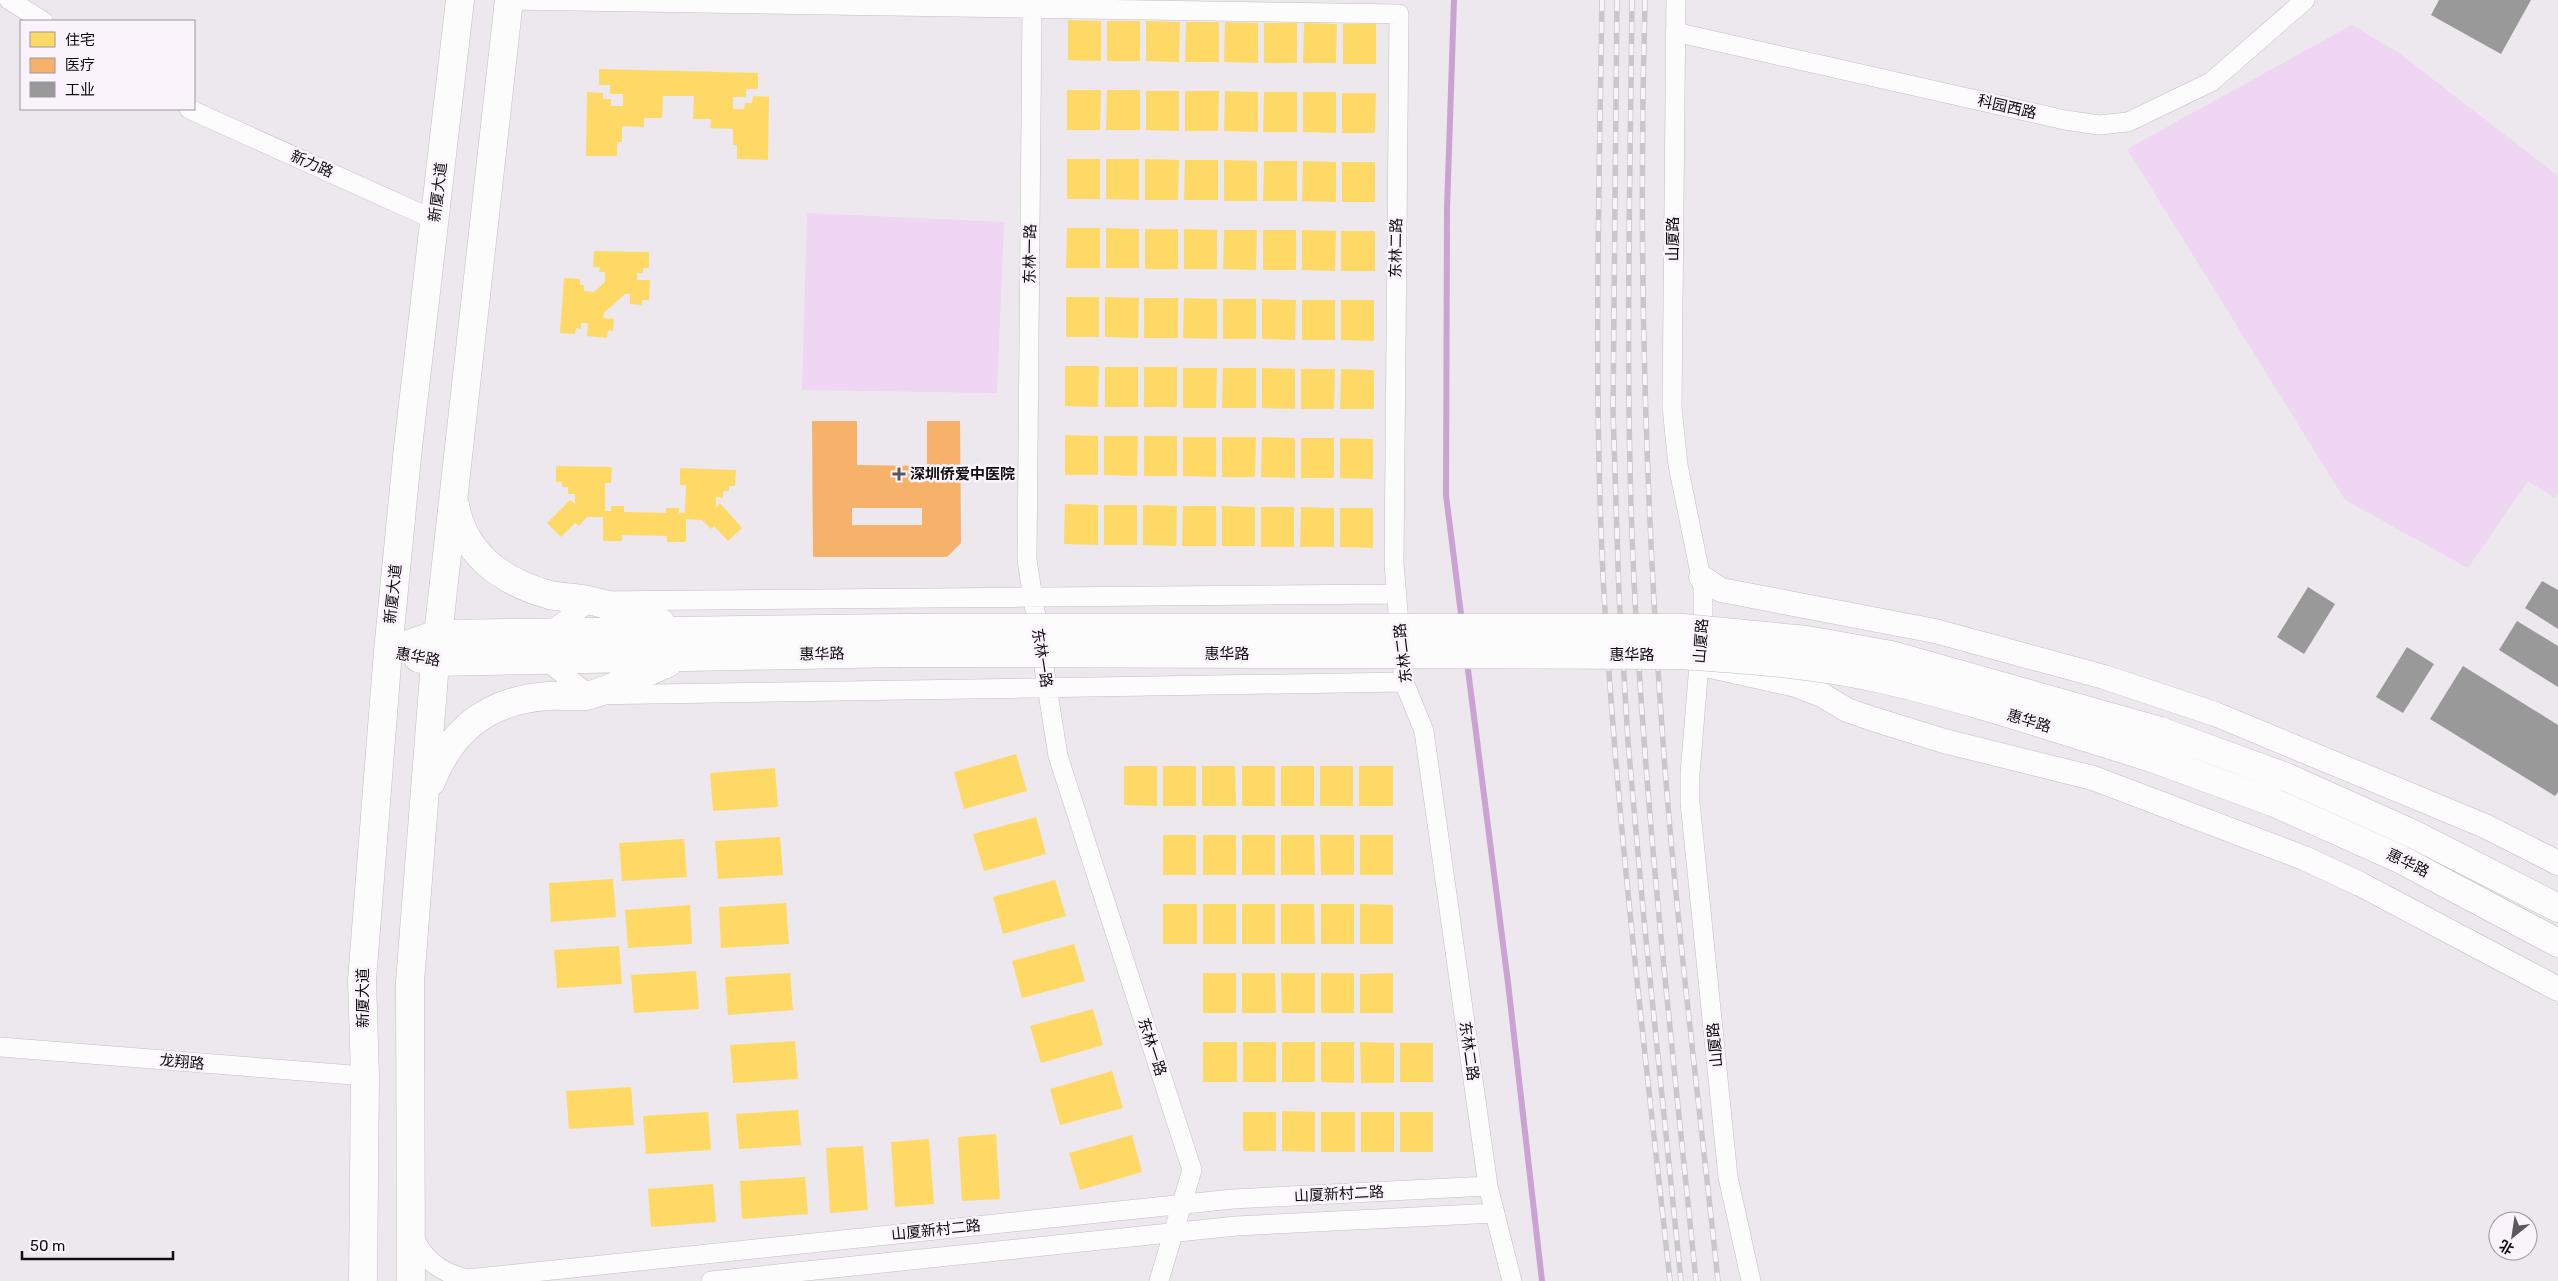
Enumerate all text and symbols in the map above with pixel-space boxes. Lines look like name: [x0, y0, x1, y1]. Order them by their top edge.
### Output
legend: [20, 20, 195, 110]
text: 住宅: [65, 31, 95, 49]
text: 医疗: [65, 56, 95, 74]
text: 工业: [65, 81, 95, 99]
street label: 科园西路: [1976, 91, 2038, 123]
street label: 新力路: [288, 147, 336, 181]
street label: 新厦大道: [425, 161, 451, 223]
street label: 山厦路: [1664, 216, 1682, 262]
street label: 东林二路: [1386, 218, 1406, 278]
street label: 东林一路: [1020, 224, 1040, 284]
place label: 深圳侨爱中医院: [910, 465, 1015, 483]
marker: 深圳侨爱中医院: [892, 467, 906, 481]
street label: 新厦大道: [381, 563, 405, 625]
street label: 山厦路: [1690, 618, 1712, 664]
street label: 东林二路: [1390, 622, 1416, 684]
street label: 东林一路: [1028, 627, 1056, 689]
street label: 惠华路: [394, 644, 442, 670]
street label: 惠华路: [799, 645, 845, 663]
street label: 惠华路: [1204, 645, 1250, 663]
street label: 惠华路: [1609, 646, 1655, 664]
street label: 惠华路: [2005, 706, 2053, 736]
street label: 惠华路: [2384, 845, 2432, 881]
street label: 新厦大道: [354, 968, 372, 1028]
street label: 东林一路: [1134, 1016, 1170, 1078]
street label: 东林二路: [1456, 1020, 1482, 1082]
street label: 山厦路: [1704, 1022, 1726, 1068]
street label: 龙翔路: [159, 1051, 205, 1073]
street label: 山厦新村二路: [1294, 1183, 1384, 1205]
north arrow: [2488, 1211, 2538, 1261]
street label: 山厦新村二路: [890, 1216, 982, 1244]
scale bar: [22, 1228, 174, 1260]
text: 北: [2496, 1236, 2517, 1258]
text: 50 m: [30, 1237, 65, 1255]

